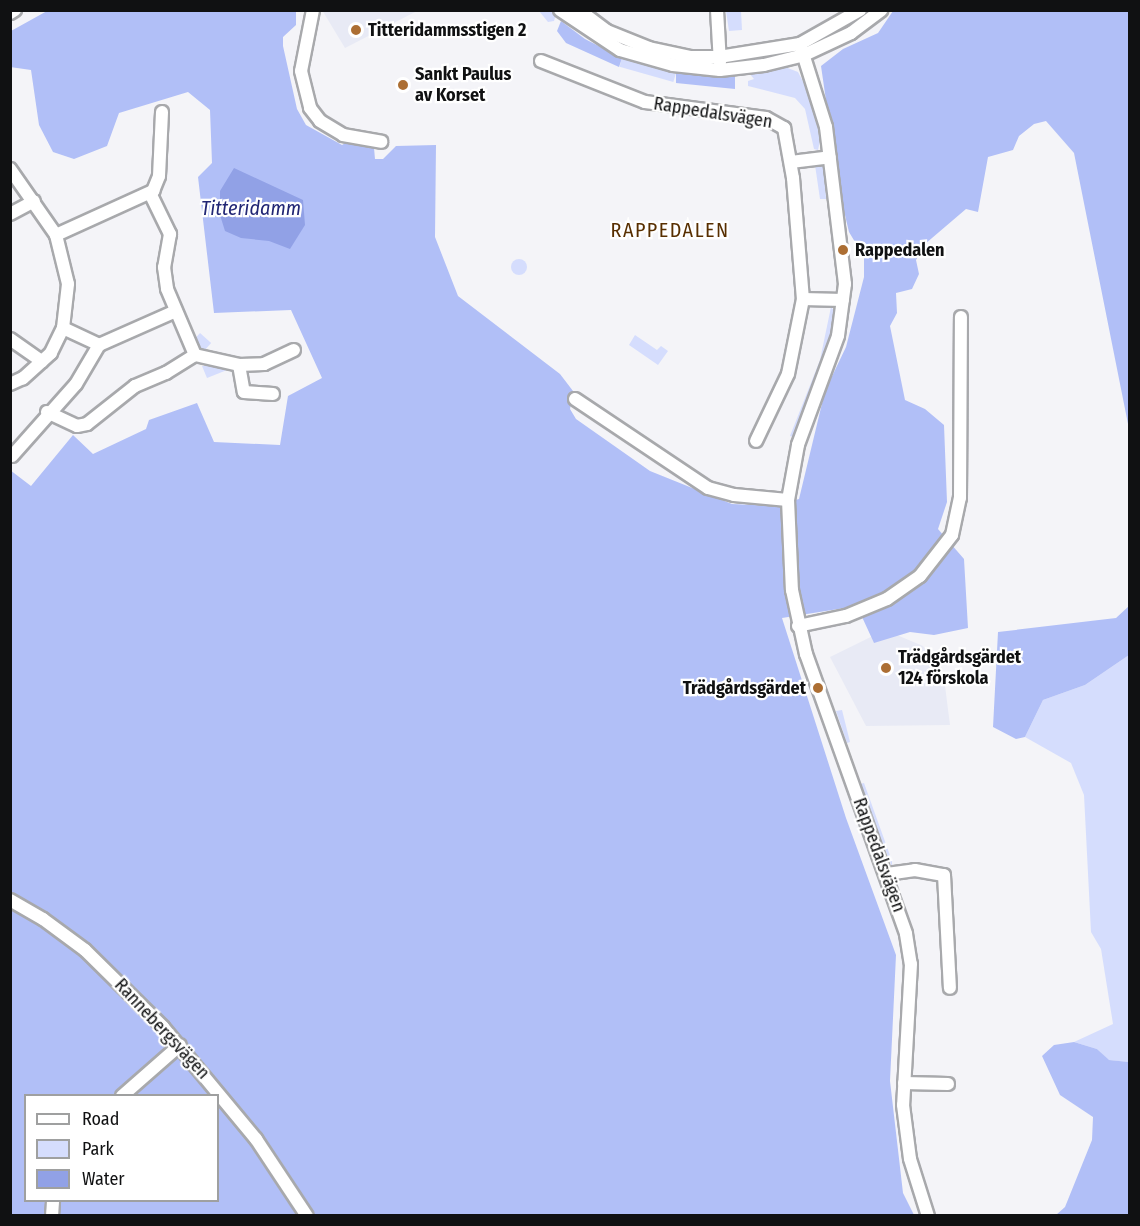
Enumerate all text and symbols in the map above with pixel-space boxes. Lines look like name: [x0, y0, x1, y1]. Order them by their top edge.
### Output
place label: Titteridammsstigen 2: [368, 19, 526, 41]
marker: Titteridammsstigen 2: [349, 23, 363, 37]
place label: Sankt Paulus av Korset: [415, 64, 511, 106]
marker: Sankt Paulus av Korset: [396, 78, 410, 92]
street label: Rappedalsvägen: [652, 93, 774, 133]
water label: Titteridamm: [201, 196, 301, 220]
district label: RAPPEDALEN: [610, 218, 730, 242]
place label: Rappedalen: [855, 239, 945, 261]
marker: Rappedalen: [836, 243, 850, 257]
place label: Trädgårdsgärdet 124 förskola: [898, 647, 1021, 690]
marker: Trädgårdsgärdet 124 förskola: [879, 661, 893, 675]
place label: Trädgårdsgärdet: [683, 677, 806, 699]
marker: Trädgårdsgärdet: [811, 681, 825, 695]
street label: Rappedalsvägen: [848, 795, 910, 915]
street label: Rannebergsvägen: [110, 974, 214, 1084]
legend: [24, 1094, 219, 1202]
text: Road: [82, 1108, 119, 1130]
text: Park: [82, 1138, 114, 1160]
text: Water: [82, 1168, 125, 1190]

